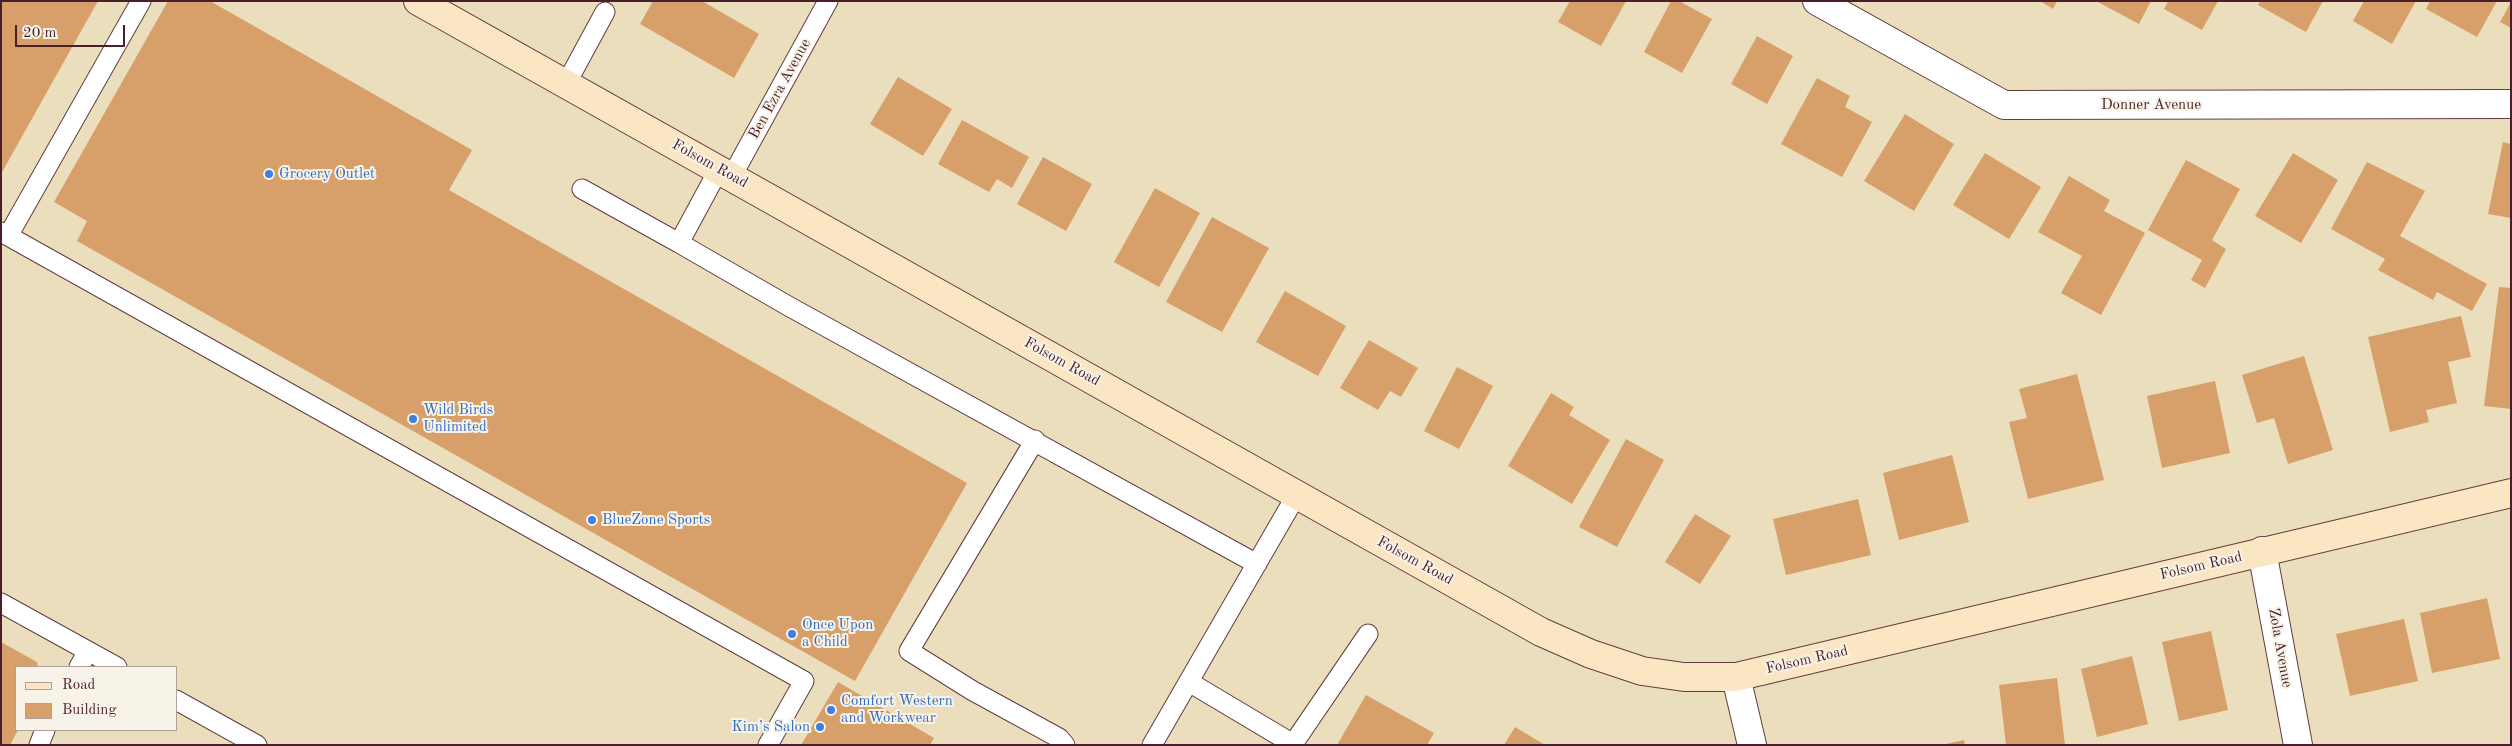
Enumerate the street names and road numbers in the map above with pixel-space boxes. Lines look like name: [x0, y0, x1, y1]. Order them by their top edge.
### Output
street label: Ben Ezra Avenue: [745, 36, 815, 142]
street label: Donner Avenue: [2101, 96, 2201, 114]
street label: Folsom Road: [669, 136, 751, 192]
street label: Folsom Road: [1021, 334, 1103, 390]
street label: Folsom Road: [1374, 533, 1456, 589]
street label: Folsom Road: [2158, 548, 2244, 584]
street label: Zola Avenue: [2264, 607, 2296, 689]
street label: Folsom Road: [1764, 642, 1850, 678]

